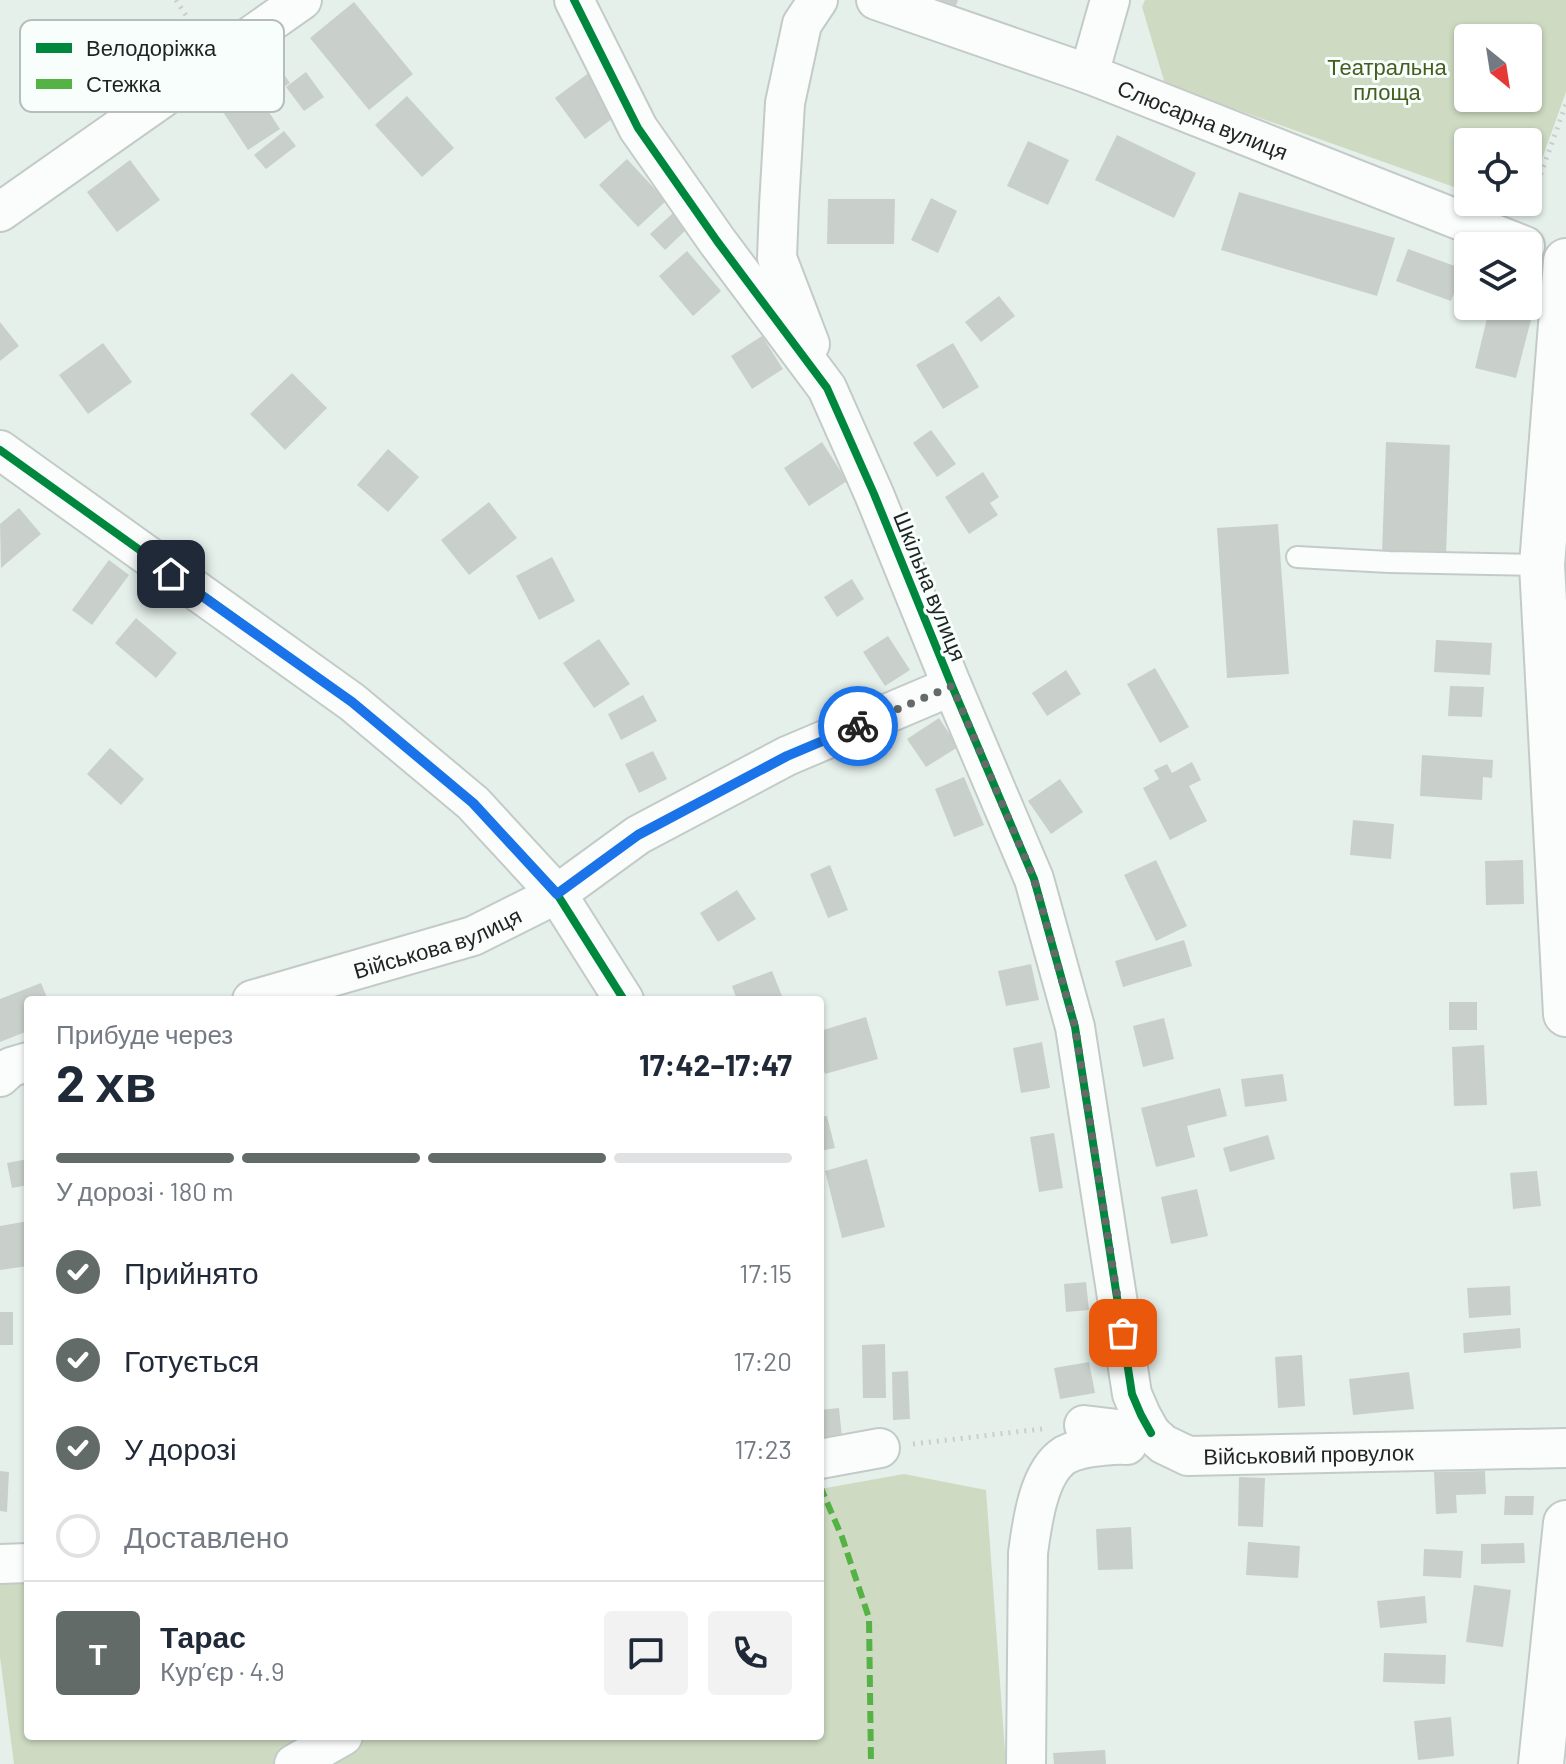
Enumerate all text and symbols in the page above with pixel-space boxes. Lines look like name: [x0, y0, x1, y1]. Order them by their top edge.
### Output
legend: [20, 20, 284, 112]
north arrow: [1454, 24, 1542, 112]
map controls: [1454, 24, 1542, 320]
text: Велодоріжка: [86, 34, 217, 61]
park label: Театральна площа: [1327, 53, 1447, 105]
text: Стежка: [86, 70, 162, 96]
street label: Слюсарна вулиця: [1114, 74, 1292, 164]
button: locate: [1454, 128, 1542, 216]
button: layers: [1454, 232, 1542, 320]
street label: Шкільна вулиця: [888, 507, 973, 665]
pin: [137, 540, 205, 608]
icon: home: [149, 552, 193, 596]
courier: [818, 686, 898, 766]
icon: bike: [836, 704, 880, 748]
street label: Військова вулиця: [350, 901, 525, 983]
text: Прибуде через: [56, 1018, 233, 1049]
text: 17:42–17:47: [639, 1046, 792, 1082]
text: 2 хв: [56, 1050, 156, 1112]
text: У дорозі · 180 m: [56, 1175, 234, 1206]
icon: check: [56, 1250, 100, 1294]
text: Прийнято: [124, 1254, 259, 1290]
text: 17:15: [739, 1257, 792, 1288]
pin: [1089, 1299, 1157, 1367]
icon: bag: [1101, 1311, 1145, 1355]
icon: check: [56, 1338, 100, 1382]
text: Готується: [124, 1342, 259, 1378]
text: 17:20: [733, 1345, 792, 1376]
icon: check: [56, 1426, 100, 1470]
text: У дорозі: [124, 1430, 237, 1466]
text: 17:23: [735, 1433, 792, 1464]
street label: Військовий провулок: [1203, 1438, 1414, 1469]
text: Доставлено: [124, 1518, 289, 1554]
button: chat: [604, 1611, 688, 1695]
button: phone: [708, 1611, 792, 1695]
text: Тарас: [160, 1618, 246, 1654]
text: Т: [89, 1635, 107, 1671]
text: Кур’єр · 4.9: [160, 1655, 285, 1686]

